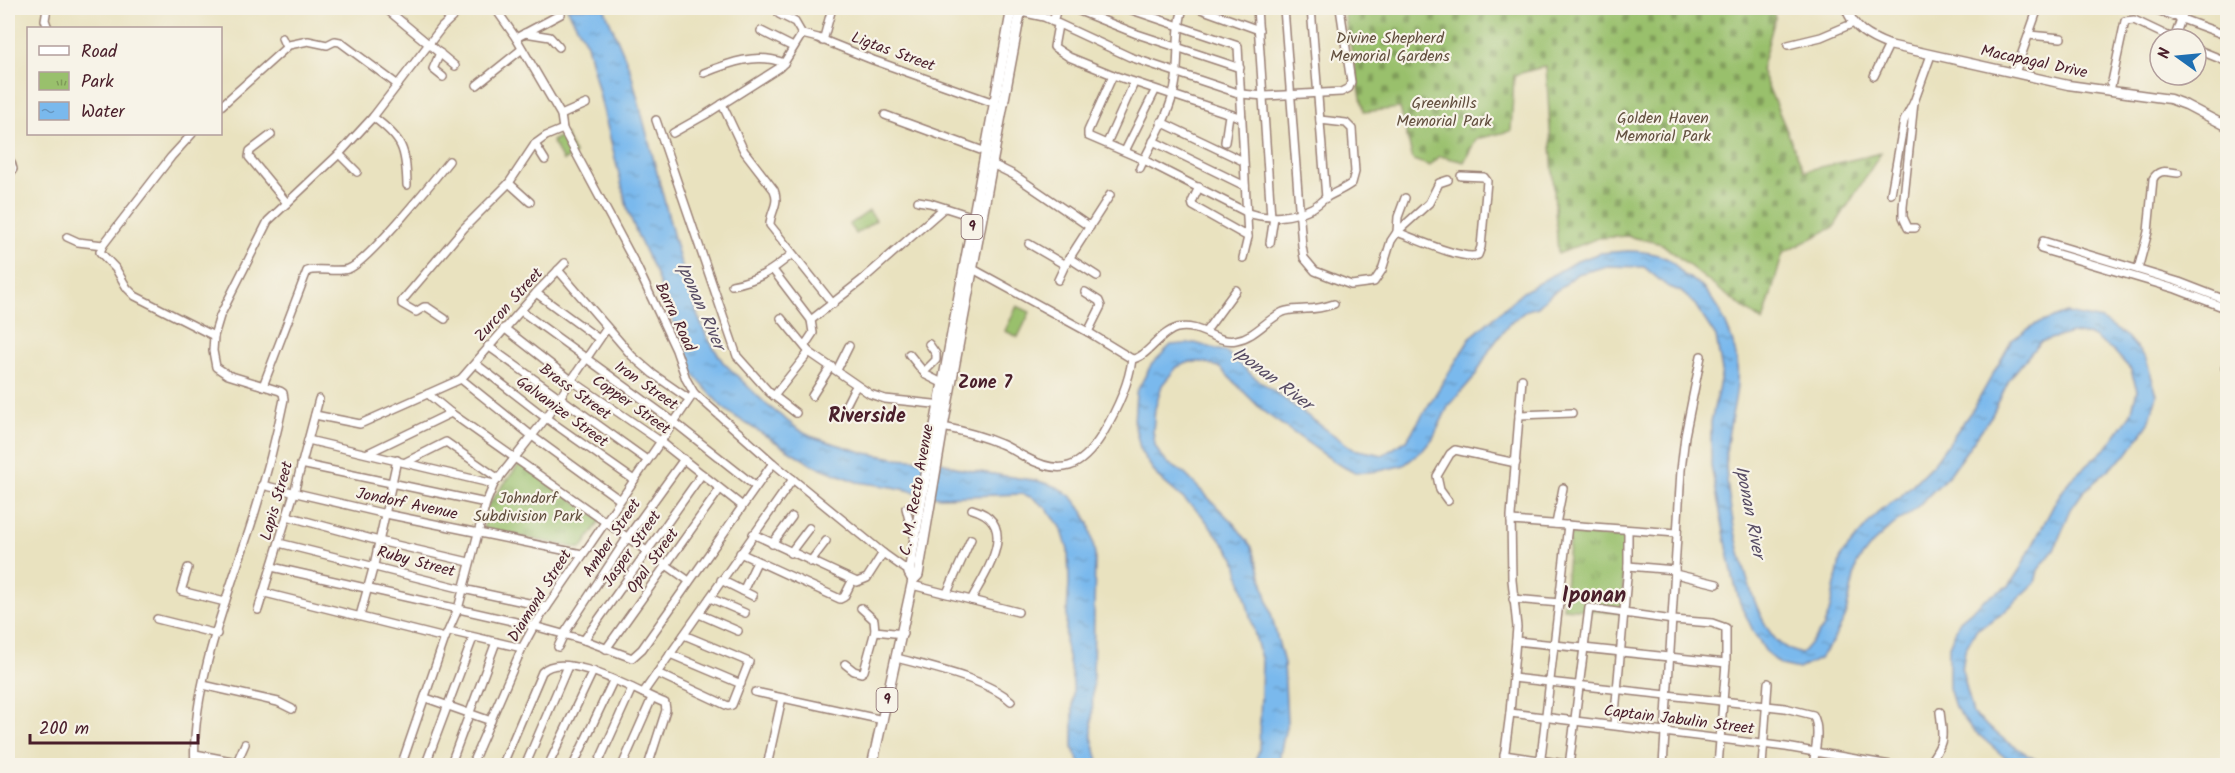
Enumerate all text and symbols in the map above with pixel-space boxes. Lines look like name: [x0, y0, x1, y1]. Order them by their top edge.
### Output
street label: Ligtas Street: [848, 25, 939, 79]
park label: Divine Shepherd Memorial Gardens: [1330, 26, 1450, 69]
legend: [27, 27, 222, 135]
north arrow: [2148, 27, 2208, 87]
text: Road: [81, 38, 118, 67]
street label: Macapagal Drive: [1978, 38, 2090, 86]
text: N: [2152, 45, 2178, 62]
text: Park: [81, 68, 114, 97]
park label: Greenhills Memorial Park: [1396, 91, 1492, 134]
text: Water: [81, 98, 126, 127]
park label: Golden Haven Memorial Park: [1615, 106, 1711, 149]
road number: 9: [962, 215, 982, 239]
water label: Iponan River: [668, 257, 734, 358]
street label: Zurcon Street: [469, 262, 550, 348]
street label: Barra Road: [648, 278, 702, 357]
water label: Iponan River: [1226, 339, 1321, 421]
street label: Iron Street: [609, 355, 684, 418]
street label: Brass Street: [534, 357, 617, 427]
street label: Copper Street: [586, 368, 676, 442]
district label: Zone 7: [958, 369, 1013, 398]
street label: Galvanize Street: [511, 370, 614, 455]
district label: Riverside: [828, 401, 906, 433]
street label: C. M. Recto Avenue: [893, 422, 941, 558]
street label: Lapis Street: [254, 458, 300, 544]
water label: Iponan River: [1726, 463, 1773, 565]
street label: Jondorf Avenue: [354, 481, 460, 527]
park label: Johndorf Subdivision Park: [474, 486, 583, 529]
street label: Amber Street: [576, 493, 648, 582]
street label: Jasper Street: [596, 505, 668, 593]
street label: Opal Street: [621, 522, 686, 599]
street label: Ruby Street: [374, 540, 459, 585]
street label: Diamond Street: [502, 544, 579, 647]
district label: Iponan: [1562, 579, 1626, 614]
road number: 9: [876, 688, 898, 712]
street label: Captain Jabulin Street: [1602, 698, 1757, 742]
scale bar: [30, 707, 198, 745]
text: 200 m: [39, 715, 89, 744]

